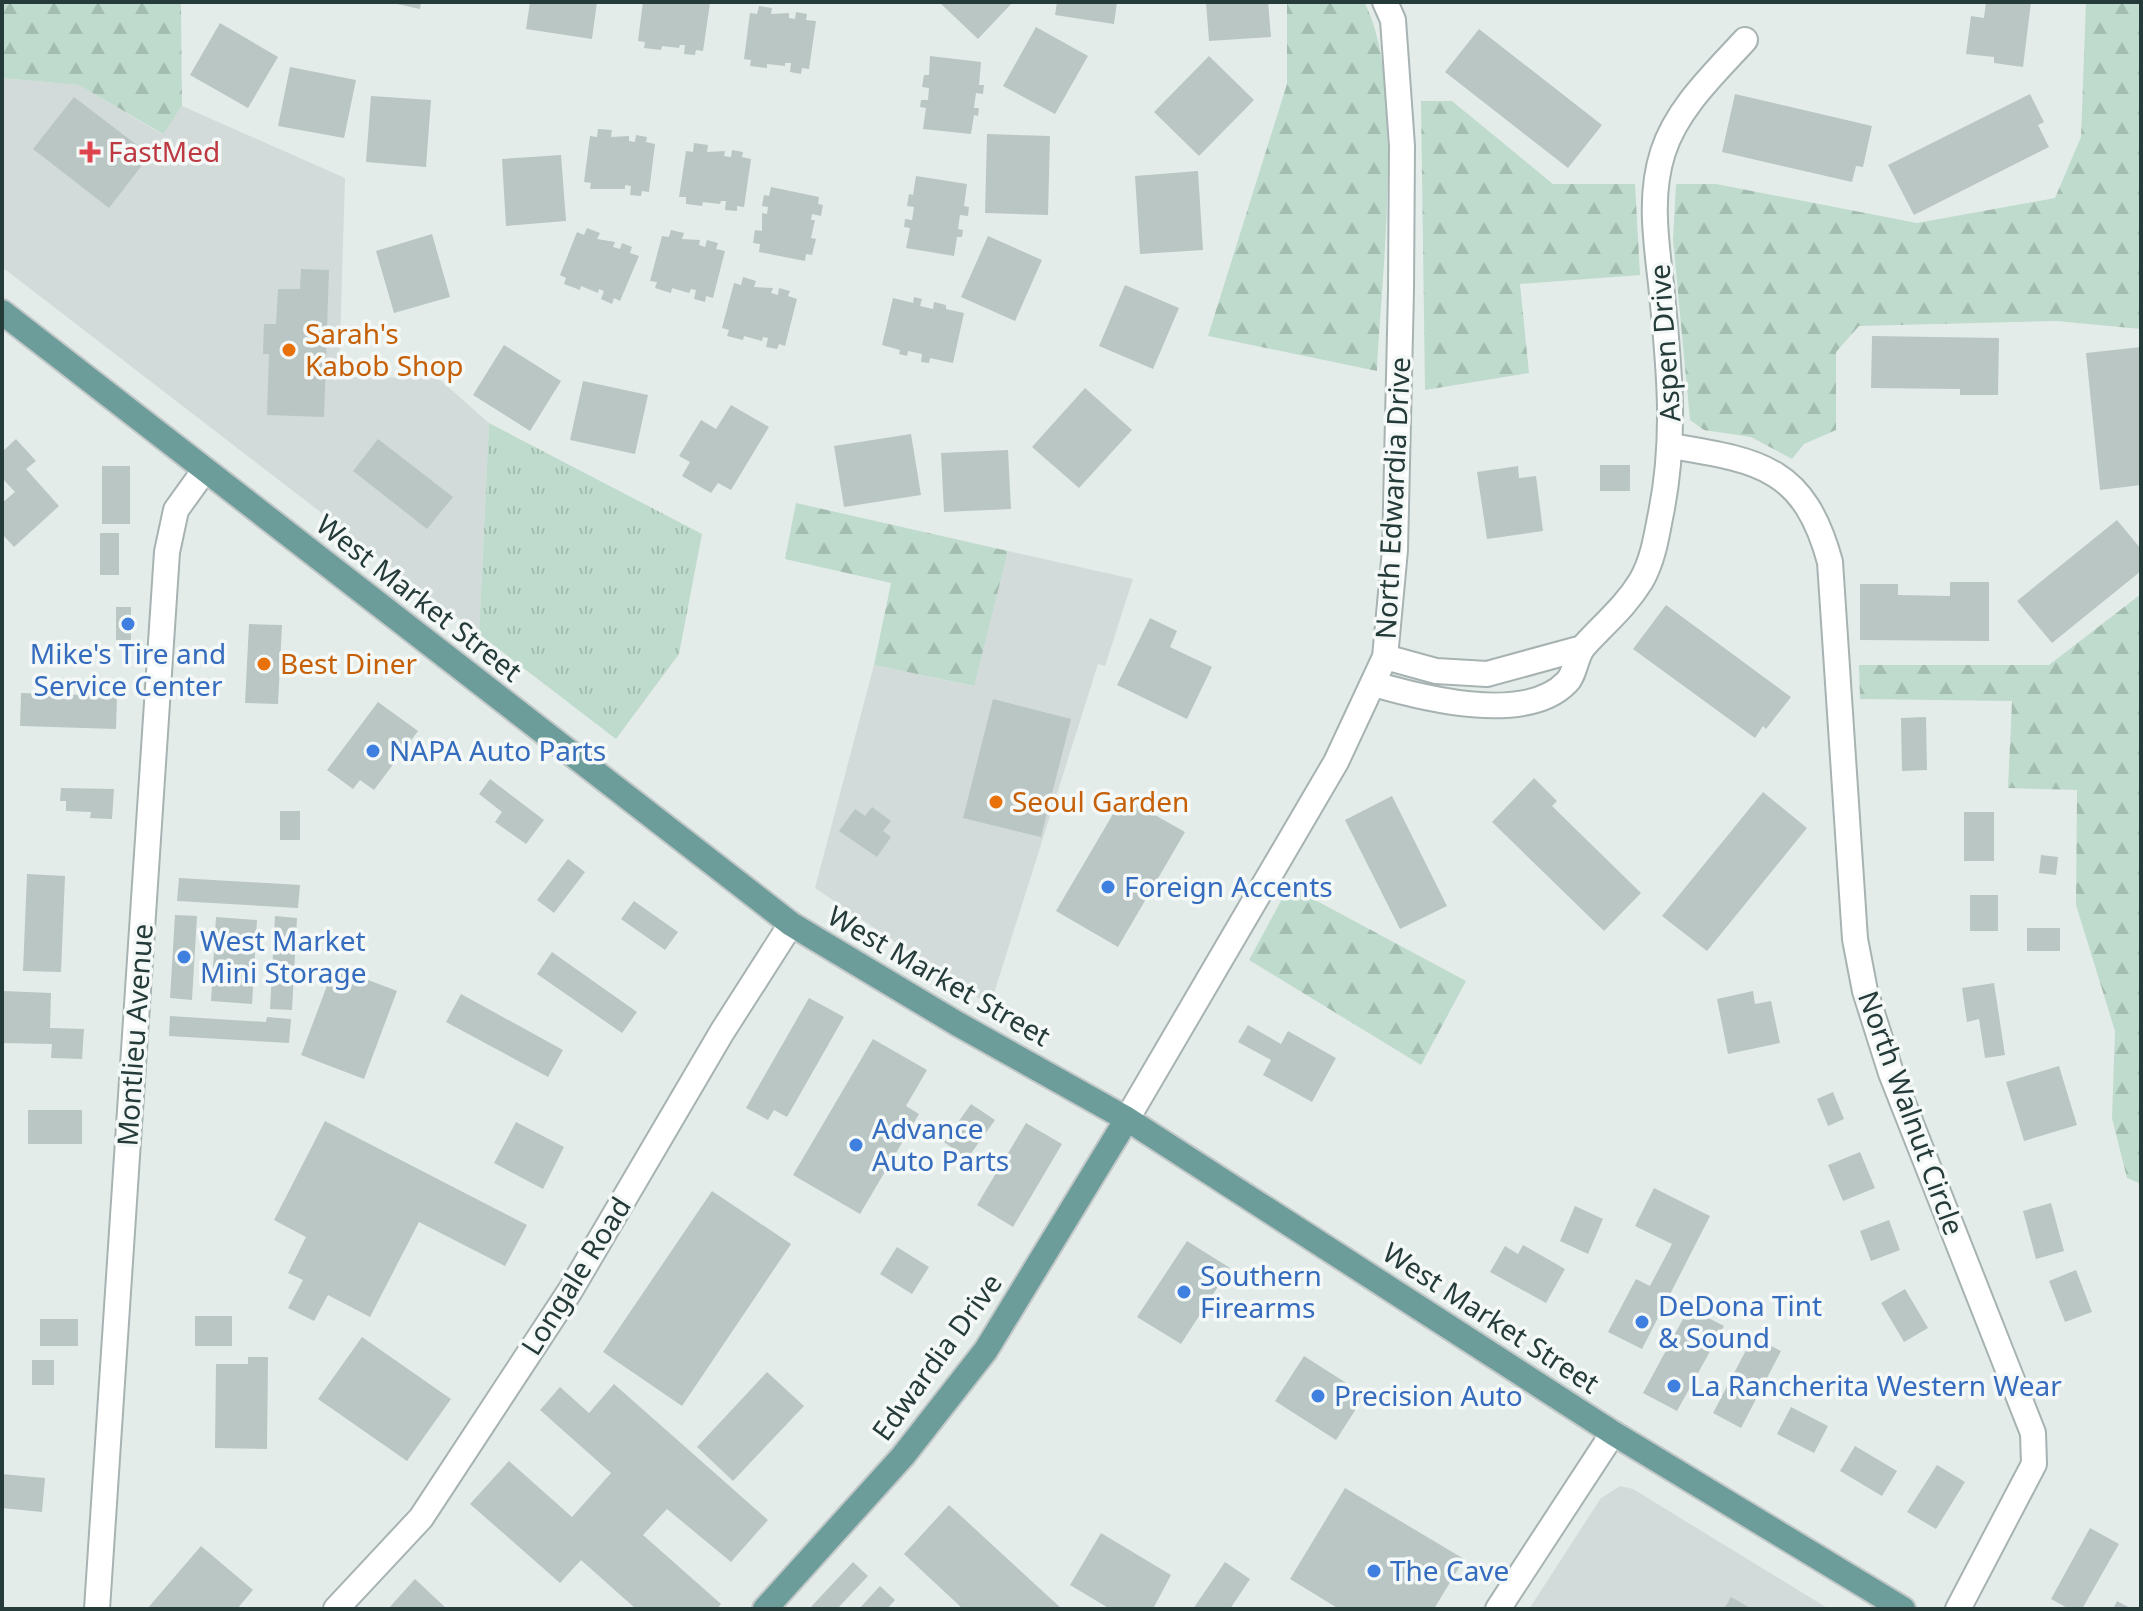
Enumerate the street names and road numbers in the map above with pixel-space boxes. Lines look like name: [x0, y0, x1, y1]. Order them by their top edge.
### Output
street label: Aspen Drive: [1640, 263, 1688, 423]
street label: North Edwardia Drive: [1366, 356, 1418, 640]
street label: West Market Street: [309, 505, 530, 689]
street label: West Market Street: [821, 896, 1058, 1054]
street label: Montlieu Avenue: [107, 922, 161, 1147]
street label: North Walnut Circle: [1850, 985, 1974, 1240]
street label: Longale Road: [511, 1189, 639, 1362]
street label: West Market Street: [1376, 1233, 1607, 1401]
street label: Edwardia Drive: [863, 1265, 1010, 1448]

